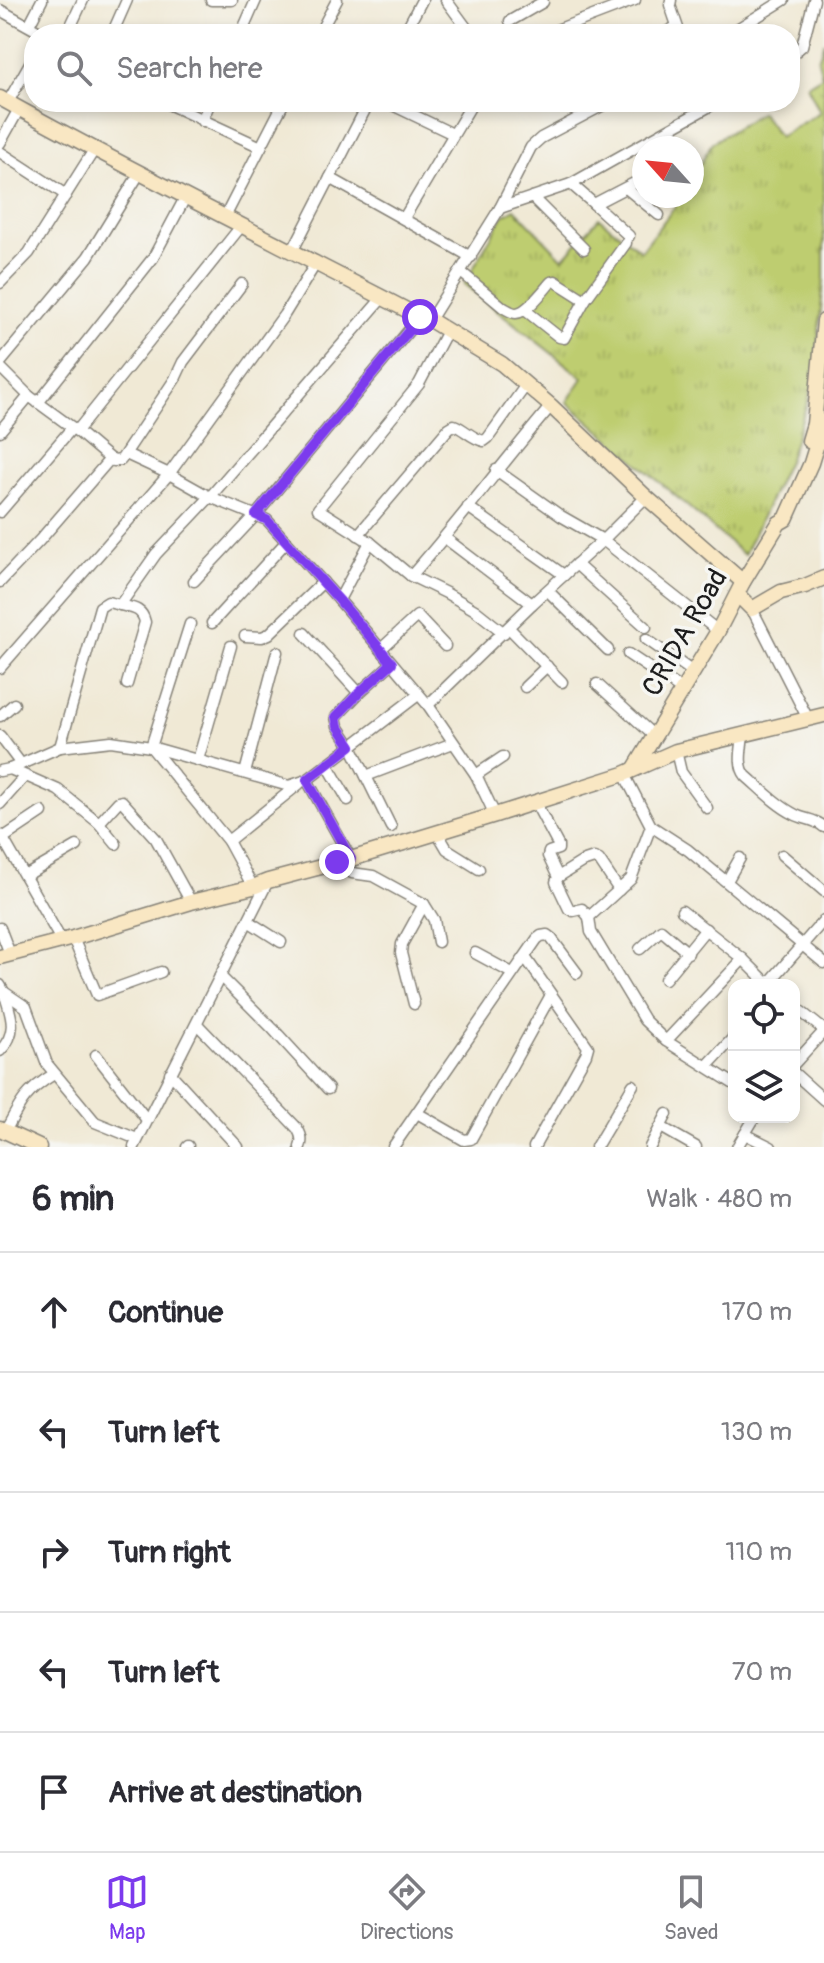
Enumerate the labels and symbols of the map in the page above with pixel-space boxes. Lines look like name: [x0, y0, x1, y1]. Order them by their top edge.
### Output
north arrow: [632, 136, 704, 208]
route start: [402, 299, 438, 335]
street label: CRIDA Road: [635, 563, 736, 703]
route end: [319, 844, 355, 880]

